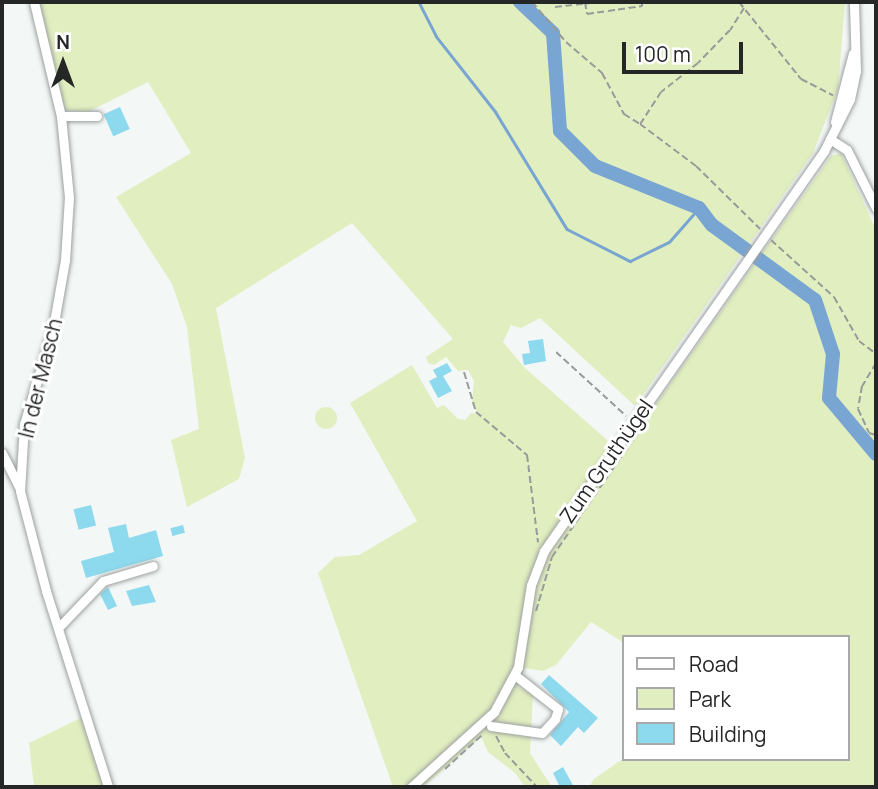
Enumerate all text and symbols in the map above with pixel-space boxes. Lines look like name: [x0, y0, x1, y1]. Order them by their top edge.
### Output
north arrow: [28, 28, 98, 98]
scale bar: [626, 28, 747, 72]
text: N: [56, 29, 70, 55]
text: 100 m: [635, 40, 691, 68]
street label: In der Masch: [13, 316, 67, 440]
street label: Zum Gruthügel: [554, 394, 658, 528]
legend: [622, 635, 850, 761]
text: Road: [689, 650, 739, 678]
text: Park: [689, 685, 731, 713]
text: Building: [689, 720, 766, 748]

